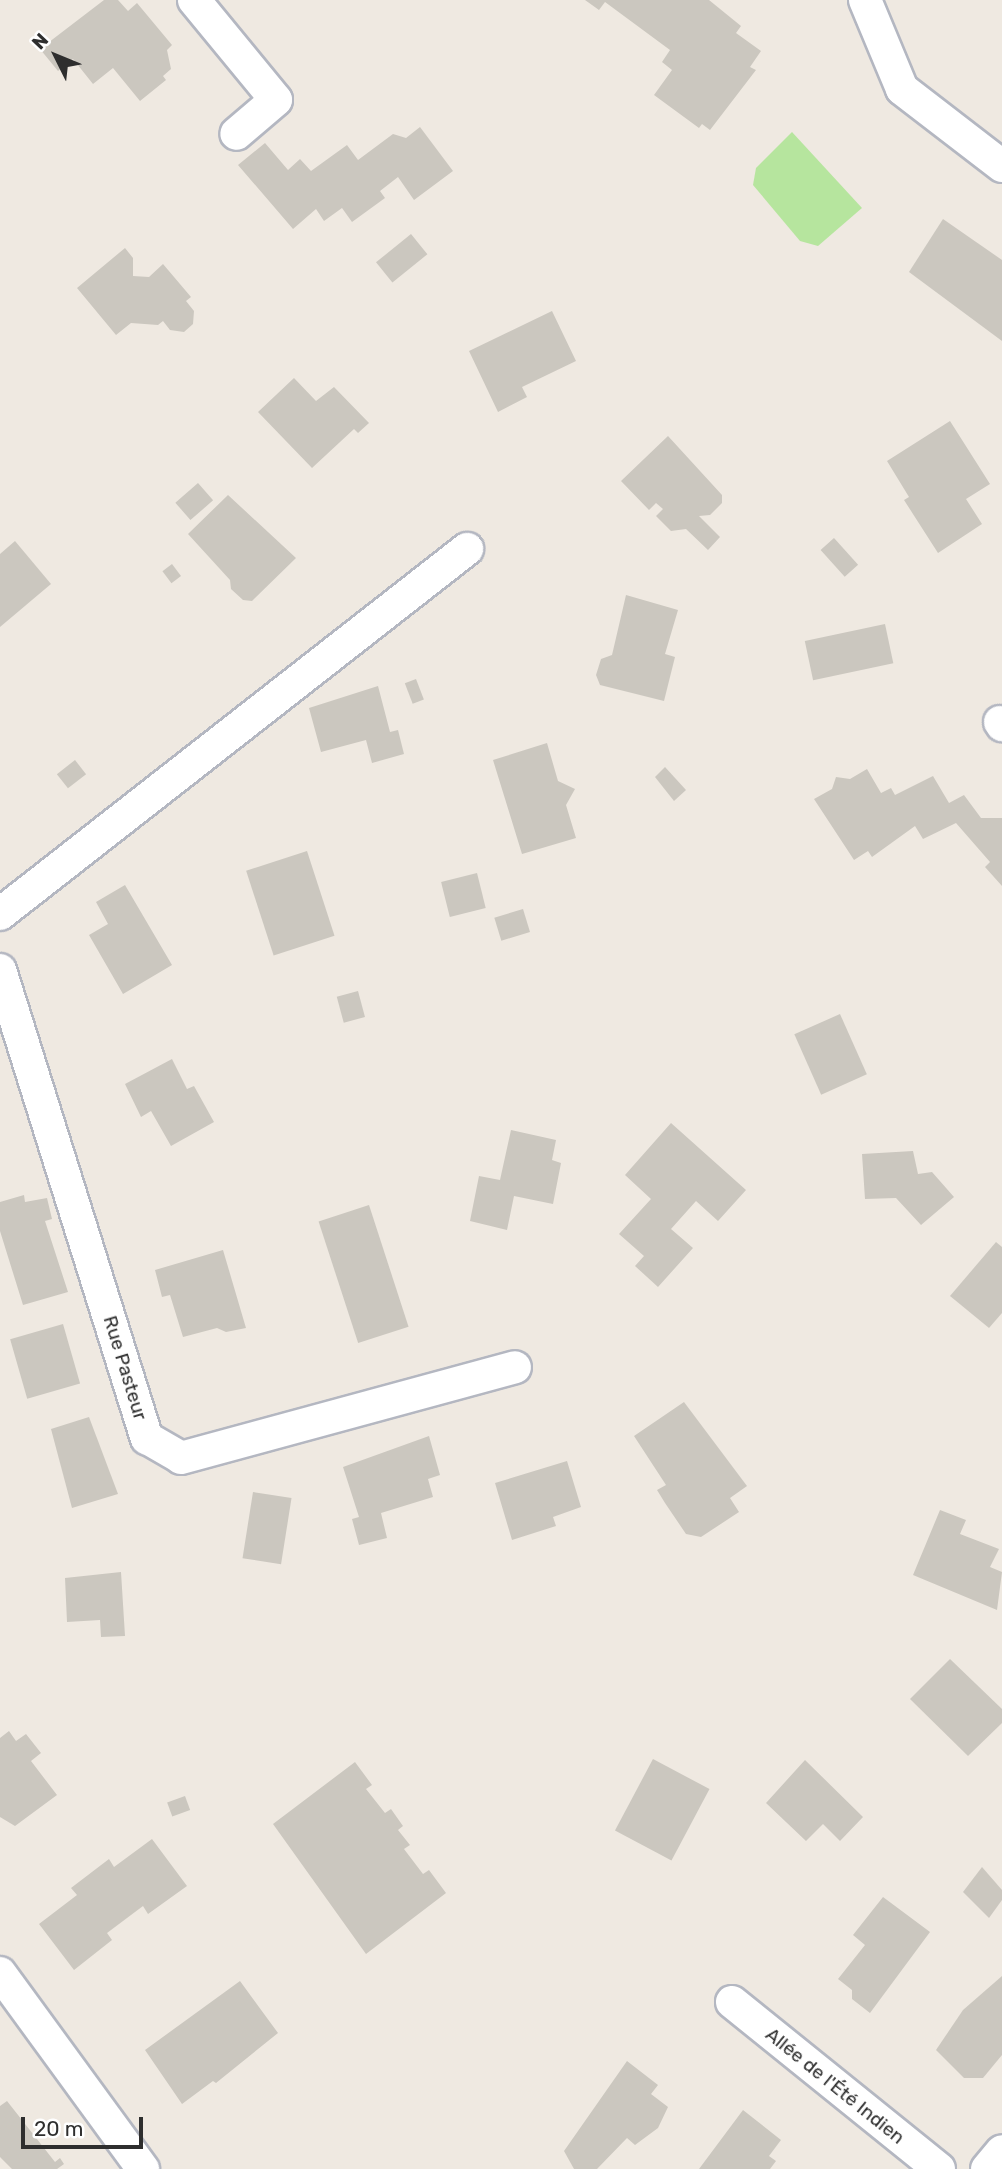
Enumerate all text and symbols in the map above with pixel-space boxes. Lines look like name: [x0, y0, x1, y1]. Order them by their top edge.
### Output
north arrow: [21, 21, 91, 91]
text: N: [27, 29, 53, 54]
street label: Rue Pasteur: [98, 1313, 152, 1423]
street label: Allée de l'Été Indien: [761, 2023, 909, 2149]
scale bar: [24, 2102, 147, 2146]
text: 20 m: [34, 2116, 83, 2141]

